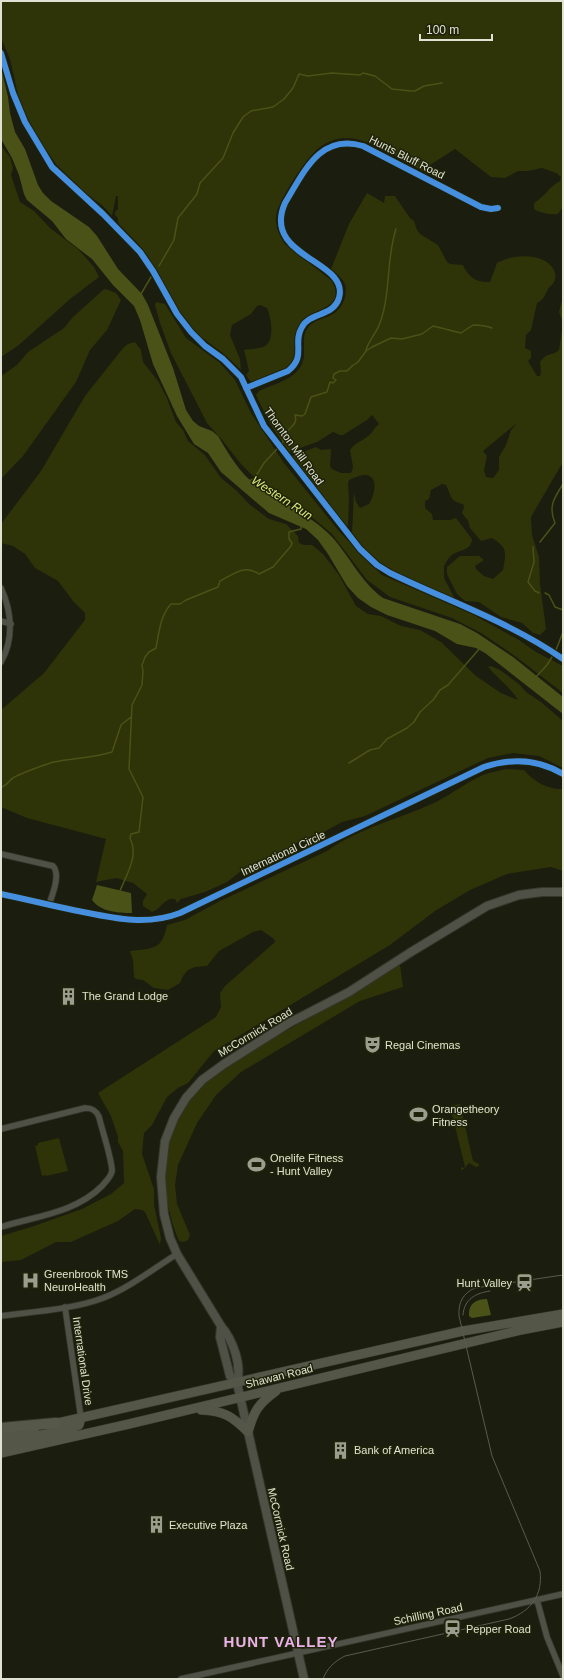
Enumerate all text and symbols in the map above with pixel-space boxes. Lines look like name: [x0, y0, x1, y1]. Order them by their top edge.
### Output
scale bar: [420, 16, 492, 42]
text: 100 m: [426, 23, 459, 37]
street label: Hunts Bluff Road: [367, 133, 447, 181]
street label: Thornton Mill Road: [262, 405, 326, 487]
water label: Western Run: [249, 473, 315, 523]
street label: International Circle: [239, 828, 327, 878]
building icon: The Grand Lodge: [59, 986, 79, 1006]
place label: The Grand Lodge: [82, 990, 168, 1002]
street label: McCormick Road: [216, 1005, 294, 1059]
theatre icon: Regal Cinemas: [362, 1035, 382, 1055]
place label: Regal Cinemas: [385, 1039, 461, 1051]
place label: Orangetheory Fitness: [432, 1103, 500, 1128]
sports icon: Orangetheory Fitness: [409, 1105, 429, 1125]
place label: Onelife Fitness - Hunt Valley: [270, 1152, 344, 1177]
sports icon: Onelife Fitness - Hunt Valley: [247, 1154, 267, 1174]
place label: Greenbrook TMS NeuroHealth: [44, 1268, 128, 1293]
hospital icon: Greenbrook TMS NeuroHealth: [21, 1270, 41, 1290]
station icon: Hunt Valley: [515, 1273, 535, 1293]
place label: Hunt Valley: [457, 1277, 512, 1289]
street label: International Drive: [71, 1316, 95, 1406]
street label: Shawan Road: [244, 1362, 314, 1390]
building icon: Bank of America: [331, 1440, 351, 1460]
place label: Bank of America: [354, 1444, 435, 1456]
street label: McCormick Road: [266, 1487, 296, 1571]
building icon: Executive Plaza: [146, 1515, 166, 1535]
place label: Executive Plaza: [169, 1519, 248, 1531]
street label: Schilling Road: [392, 1601, 464, 1627]
station icon: Pepper Road: [443, 1619, 463, 1639]
place label: Pepper Road: [466, 1623, 531, 1635]
district label: HUNT VALLEY: [224, 1633, 338, 1650]

